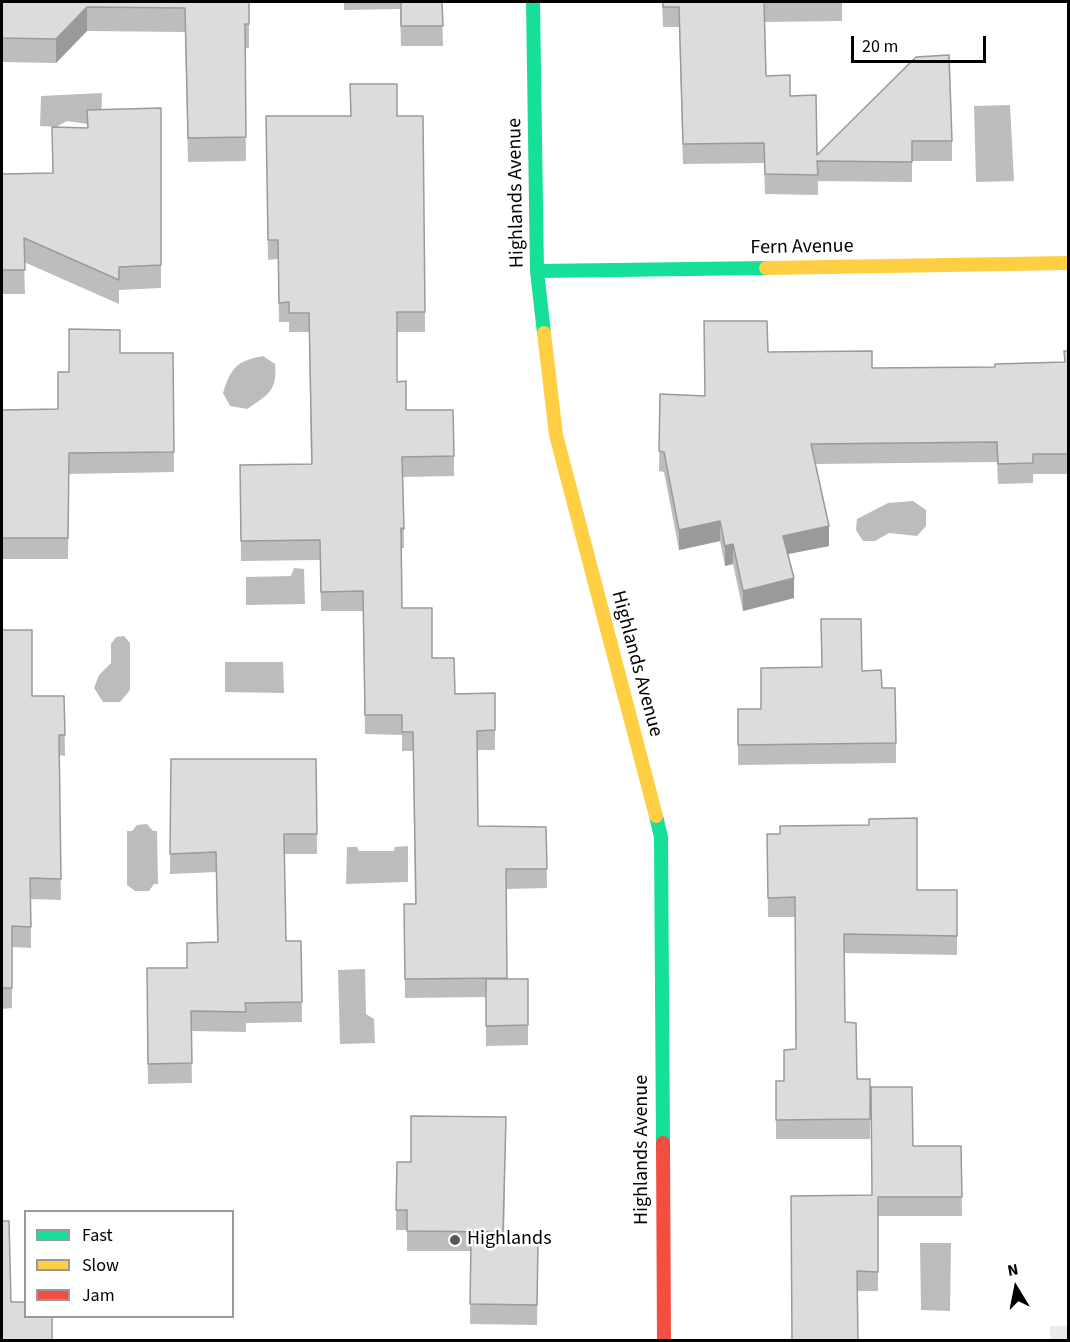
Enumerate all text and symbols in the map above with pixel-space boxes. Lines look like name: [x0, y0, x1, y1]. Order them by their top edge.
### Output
scale bar: [854, 24, 989, 62]
text: 20 m: [862, 34, 898, 59]
street label: Highlands Avenue: [504, 118, 530, 268]
street label: Fern Avenue: [750, 235, 854, 261]
street label: Highlands Avenue: [605, 588, 667, 740]
street label: Highlands Avenue: [631, 1075, 655, 1225]
legend: [24, 1210, 234, 1318]
text: Fast: [82, 1223, 113, 1248]
place label: Highlands: [467, 1228, 552, 1252]
marker: Highlands: [448, 1233, 462, 1247]
text: Slow: [82, 1253, 119, 1278]
north arrow: [986, 1258, 1046, 1318]
text: N: [1006, 1259, 1020, 1282]
text: Jam: [82, 1283, 115, 1308]

